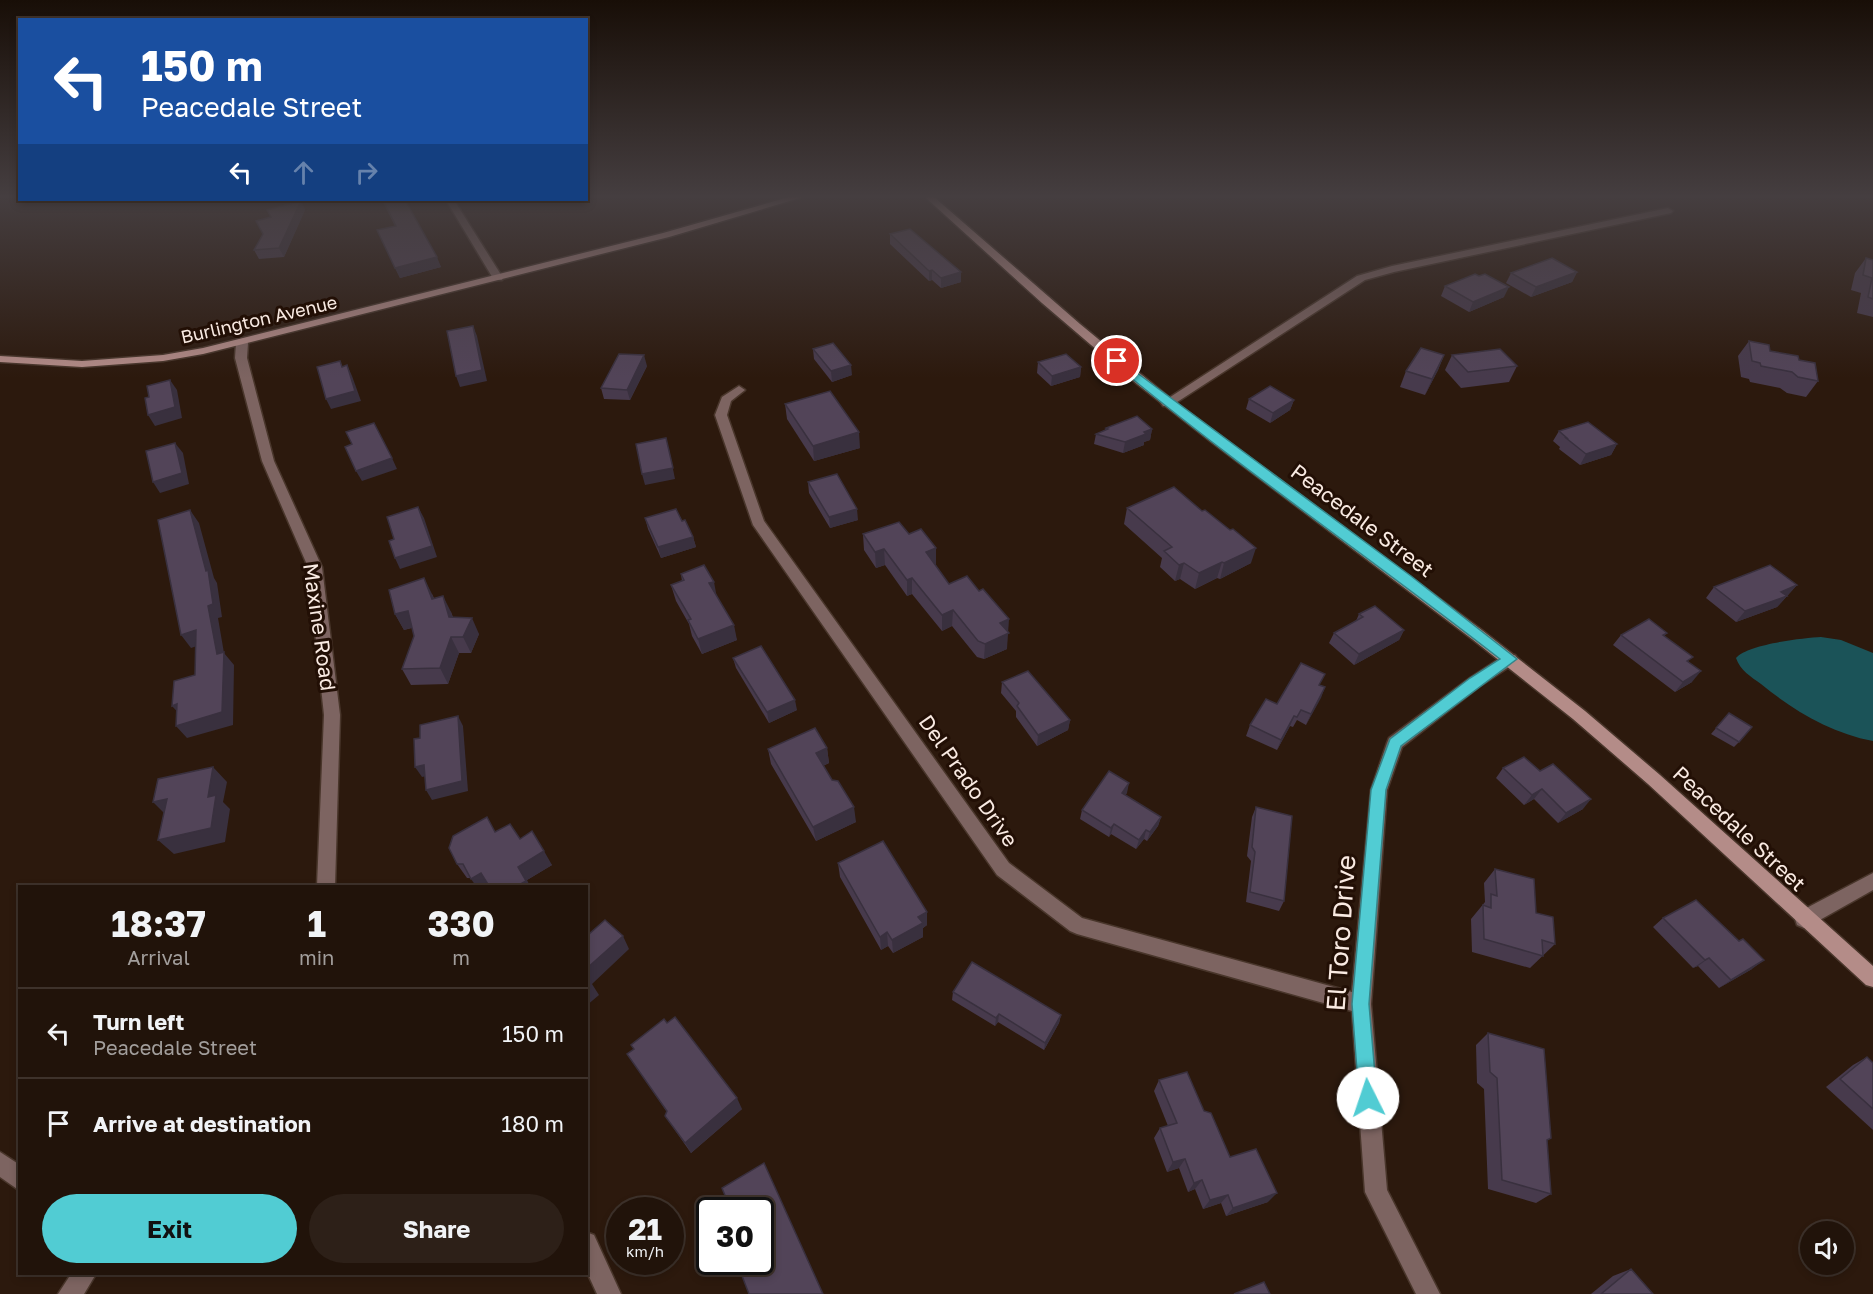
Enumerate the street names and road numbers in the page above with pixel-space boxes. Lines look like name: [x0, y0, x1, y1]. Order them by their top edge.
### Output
street label: Burlington Avenue: [178, 290, 339, 348]
street label: Peacedale Street: [1286, 458, 1439, 582]
street label: Maxine Road: [298, 561, 342, 692]
street label: Del Prado Drive: [914, 709, 1024, 851]
street label: Peacedale Street: [1668, 760, 1811, 896]
street label: El Toro Drive: [1320, 854, 1361, 1012]

